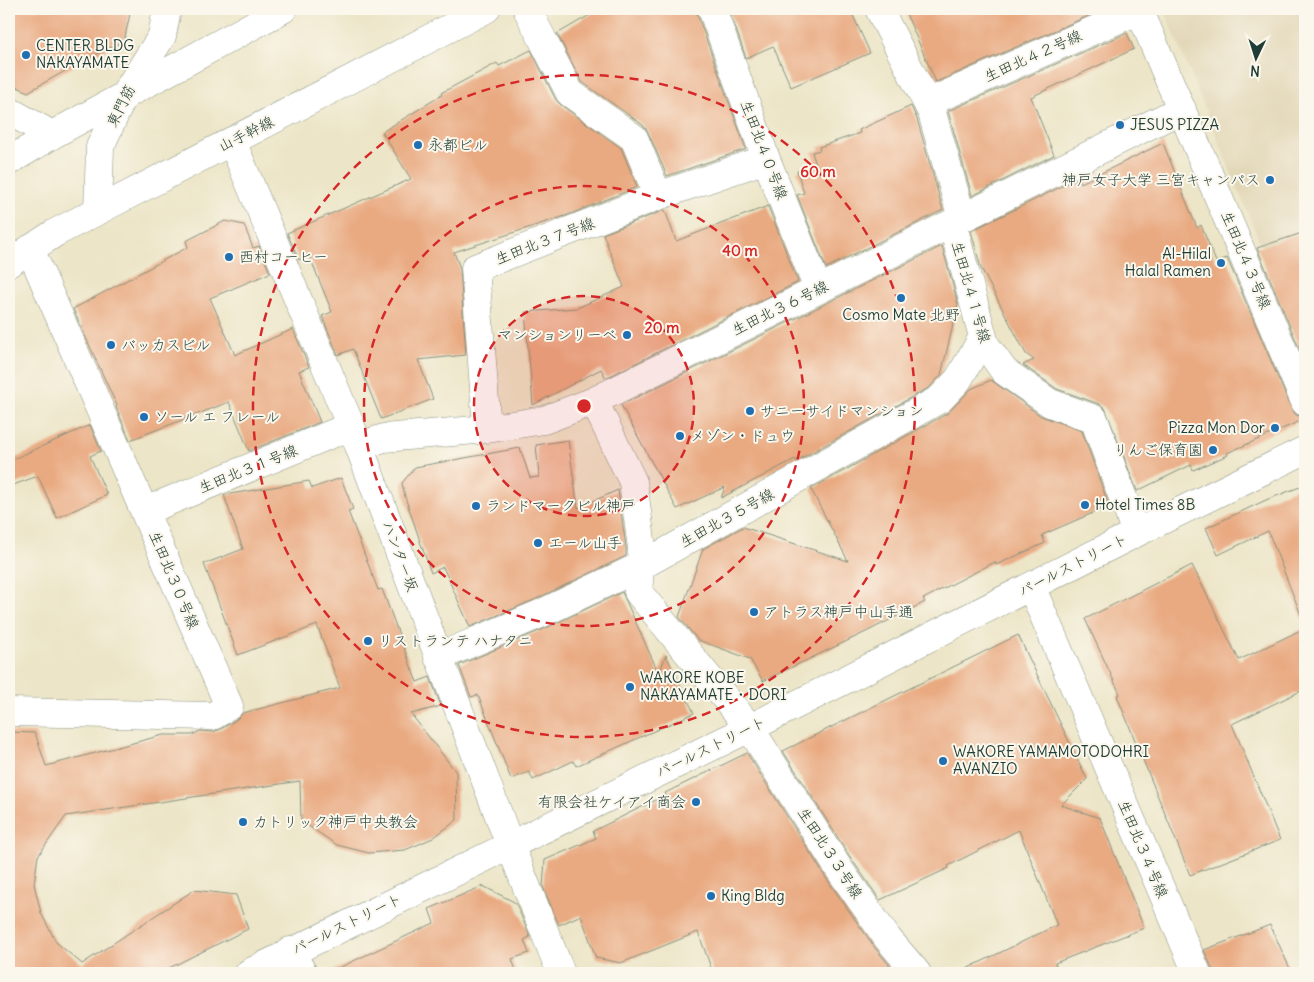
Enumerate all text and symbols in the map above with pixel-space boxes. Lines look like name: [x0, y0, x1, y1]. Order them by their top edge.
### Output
street label: 生田北４２号線: [981, 26, 1085, 86]
north arrow: [1232, 32, 1282, 82]
place label: CENTER BLDG NAKAYAMATE: [36, 36, 134, 72]
marker: CENTER BLDG NAKAYAMATE: [20, 49, 32, 61]
text: N: [1250, 62, 1261, 80]
street label: 東門筋: [102, 81, 139, 130]
street label: 生田北４０号線: [737, 97, 792, 202]
street label: 山手幹線: [215, 111, 277, 156]
place label: JESUS PIZZA: [1130, 115, 1220, 134]
marker: JESUS PIZZA: [1114, 119, 1126, 131]
place label: 永都ビル: [428, 135, 488, 154]
marker: 永都ビル: [412, 139, 424, 151]
text: 60 m: [800, 162, 836, 181]
place label: 神戸女子大学 三宮キャンパス: [1062, 170, 1260, 189]
marker: 神戸女子大学 三宮キャンパス: [1264, 174, 1276, 186]
street label: 生田北４３号線: [1217, 208, 1276, 312]
street label: 生田北３７号線: [492, 213, 597, 268]
street label: 生田北４１号線: [948, 239, 995, 345]
text: 40 m: [722, 241, 758, 260]
place label: Al-Hilal Halal Ramen: [1125, 244, 1211, 280]
place label: 西村コーヒー: [239, 247, 328, 266]
marker: 西村コーヒー: [223, 251, 235, 263]
marker: Al-Hilal Halal Ramen: [1215, 257, 1227, 269]
street label: 生田北３６号線: [728, 276, 831, 339]
marker: Cosmo Mate 北野: [895, 292, 907, 304]
place label: Cosmo Mate 北野: [842, 305, 960, 324]
text: 20 m: [645, 318, 679, 337]
place label: マンションリーベ: [498, 325, 617, 344]
marker: マンションリーベ: [621, 329, 633, 341]
place label: バッカスビル: [121, 335, 210, 354]
marker: バッカスビル: [105, 339, 117, 351]
centre of rings: [575, 397, 593, 415]
place label: サニーサイドマンション: [760, 401, 924, 420]
marker: サニーサイドマンション: [744, 405, 756, 417]
place label: ソール エ フレール: [154, 407, 280, 426]
marker: ソール エ フレール: [138, 411, 150, 423]
place label: Pizza Mon Dor: [1168, 418, 1265, 437]
marker: Pizza Mon Dor: [1269, 422, 1281, 434]
place label: メゾン・ドュウ: [690, 426, 795, 445]
marker: メゾン・ドュウ: [674, 430, 686, 442]
street label: 生田北３１号線: [196, 440, 300, 497]
place label: りんご保育園: [1113, 440, 1203, 459]
marker: りんご保育園: [1207, 444, 1219, 456]
street label: 生田北３５号線: [676, 484, 777, 551]
place label: Hotel Times 8B: [1095, 495, 1195, 514]
place label: ランドマークビル神戸: [486, 496, 636, 515]
marker: Hotel Times 8B: [1079, 499, 1091, 511]
marker: ランドマークビル神戸: [470, 500, 482, 512]
street label: ハンター坂: [378, 518, 423, 594]
street label: 生田北３０号線: [145, 528, 204, 632]
street label: パールストリート: [1015, 529, 1131, 600]
place label: エール山手: [548, 533, 622, 552]
marker: エール山手: [532, 537, 544, 549]
place label: アトラス神戸中山手通: [764, 602, 913, 621]
marker: アトラス神戸中山手通: [748, 606, 760, 618]
place label: リストランテ ハナタニ: [378, 631, 533, 650]
marker: リストランテ ハナタニ: [362, 635, 374, 647]
place label: WAKORE KOBE NAKAYAMATE・DORI: [640, 668, 787, 704]
marker: WAKORE KOBE NAKAYAMATE・DORI: [624, 681, 636, 693]
street label: パールストリート: [653, 712, 769, 781]
place label: WAKORE YAMAMOTODOHRI AVANZIO: [953, 742, 1149, 778]
marker: WAKORE YAMAMOTODOHRI AVANZIO: [937, 755, 949, 767]
place label: 有限会社ケイアイ商会: [538, 792, 686, 811]
marker: 有限会社ケイアイ商会: [690, 796, 702, 808]
street label: 生田北３４号線: [1114, 797, 1173, 901]
street label: 生田北３３号線: [794, 804, 867, 902]
place label: カトリック神戸中央教会: [253, 812, 418, 831]
marker: カトリック神戸中央教会: [237, 816, 249, 828]
place label: King Bldg: [721, 886, 785, 905]
street label: パールストリート: [289, 889, 405, 958]
marker: King Bldg: [705, 890, 717, 902]

